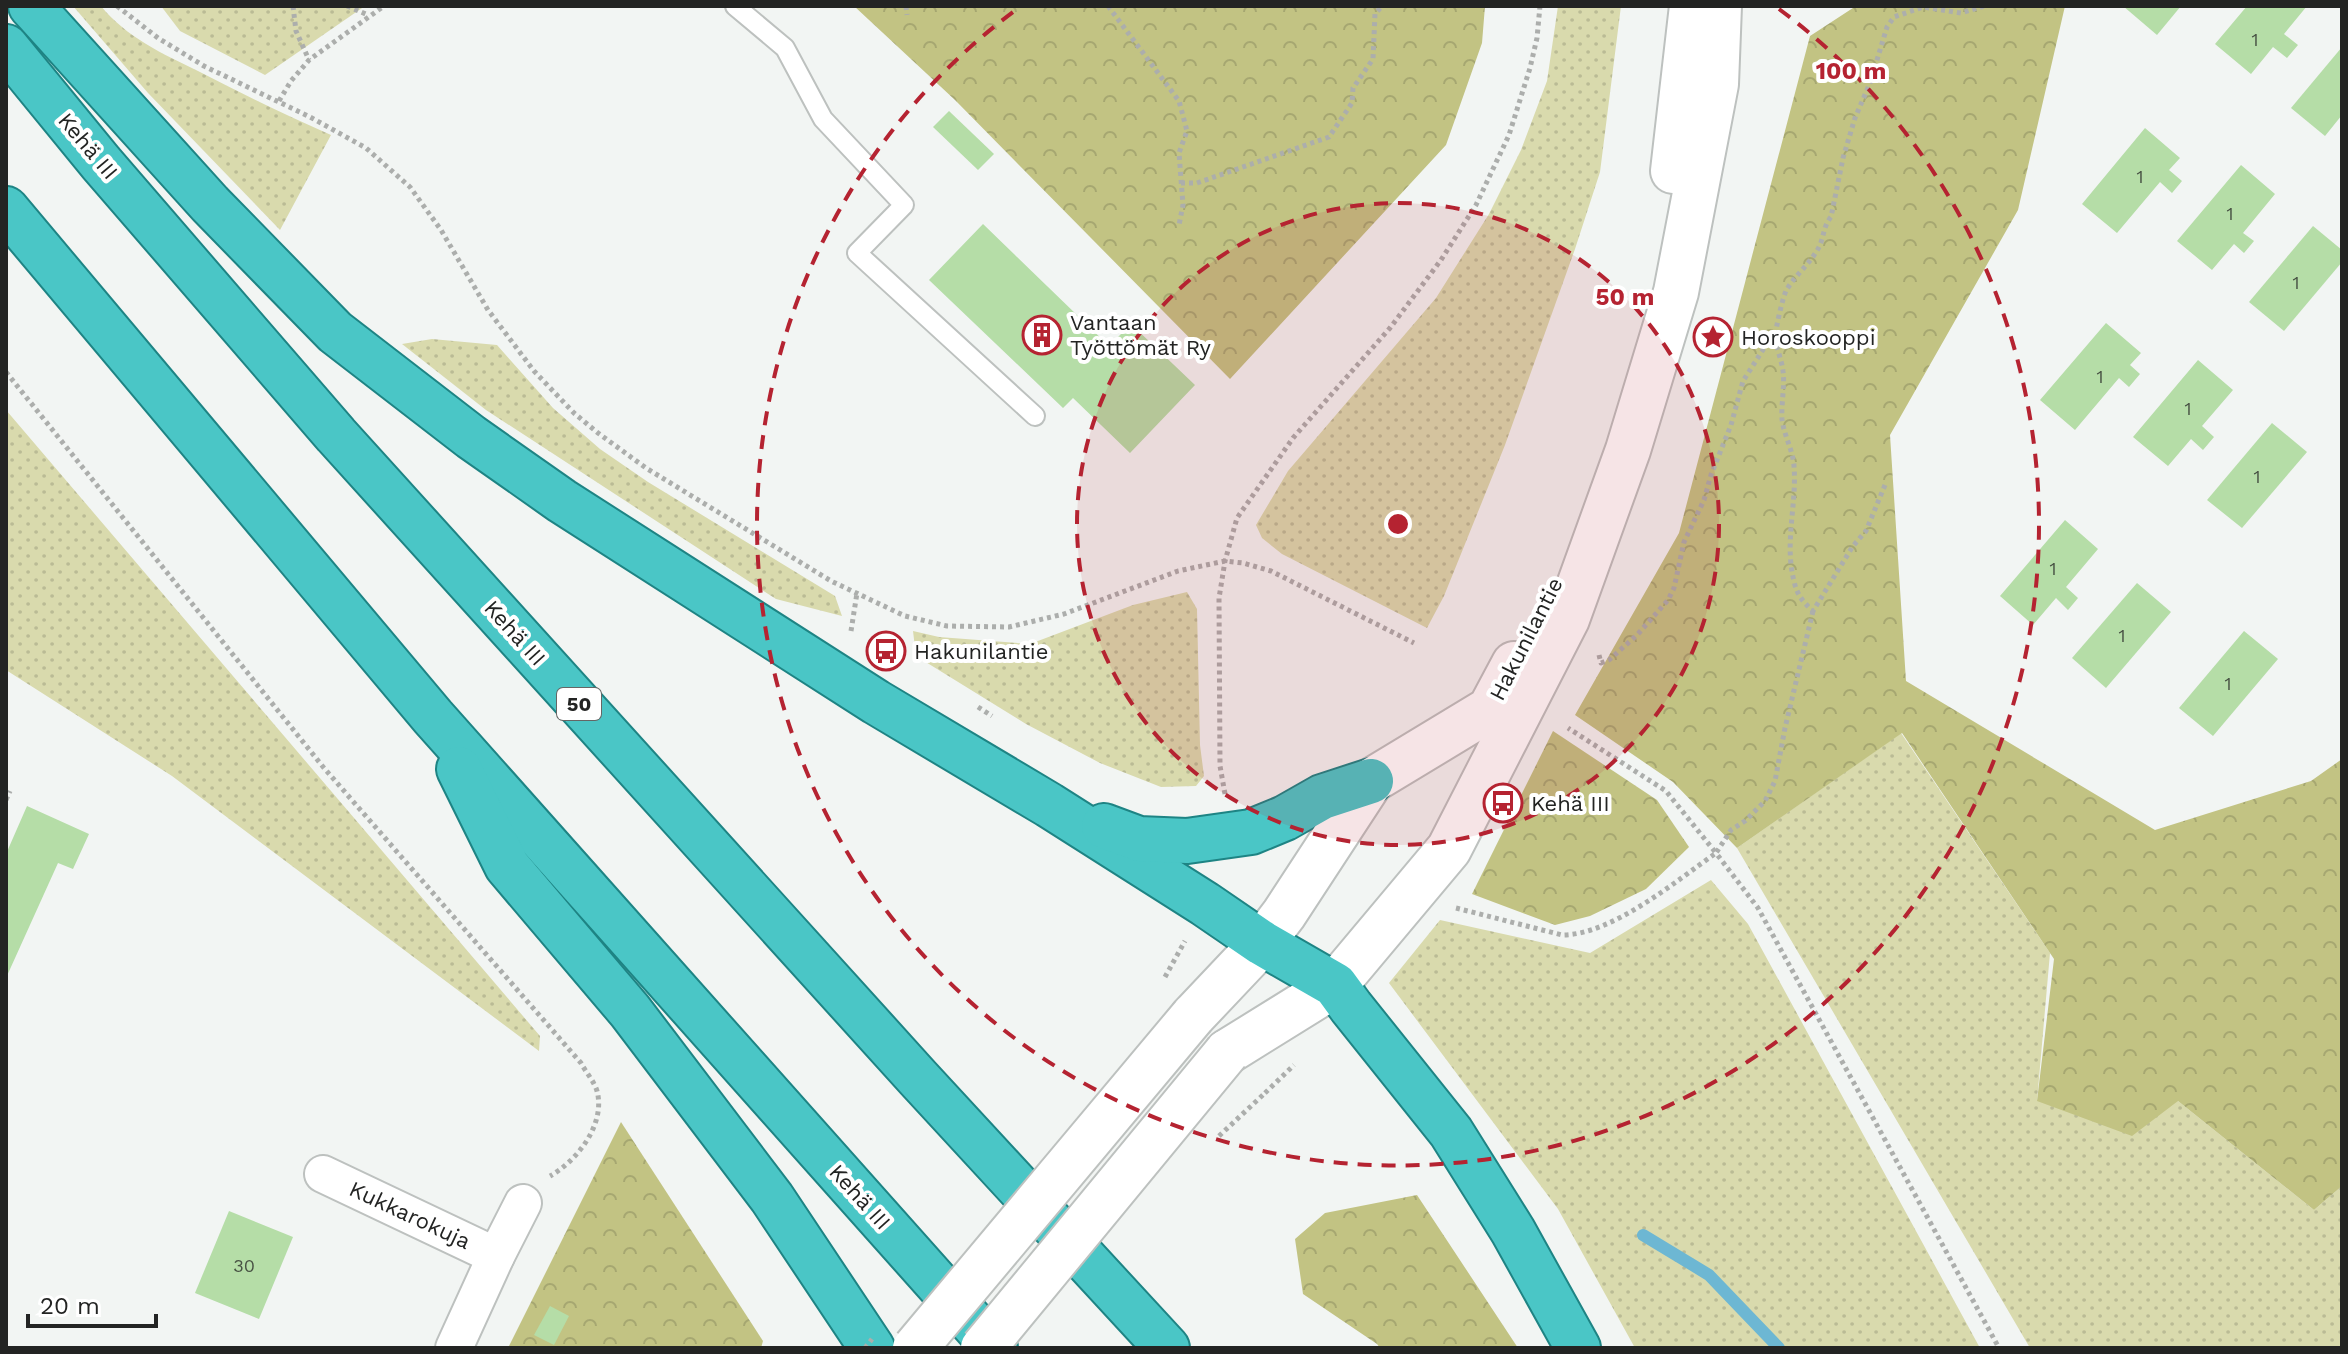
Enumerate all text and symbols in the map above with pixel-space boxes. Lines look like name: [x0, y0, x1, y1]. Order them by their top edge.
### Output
house number: 1: [2251, 29, 2259, 50]
text: 100 m: [1816, 57, 1886, 85]
street label: Kehä III: [53, 108, 123, 184]
house number: 1: [2136, 166, 2144, 187]
house number: 1: [2226, 203, 2234, 224]
house number: 1: [2292, 272, 2300, 293]
text: 50 m: [1596, 283, 1654, 311]
place label: Vantaan Työttömät Ry: [1070, 310, 1212, 360]
building icon: Vantaan Työttömät Ry: [1021, 314, 1063, 356]
place icon: Horoskooppi: [1692, 316, 1734, 358]
place label: Horoskooppi: [1741, 325, 1876, 350]
house number: 1: [2096, 366, 2104, 387]
house number: 1: [2184, 398, 2192, 419]
house number: 1: [2253, 466, 2261, 487]
centre of rings: [1384, 510, 1412, 538]
house number: 1: [2049, 558, 2057, 579]
street label: Hakunilantie: [1484, 573, 1568, 705]
street label: Kehä III: [479, 595, 551, 671]
house number: 1: [2118, 625, 2126, 646]
bus stop icon: Hakunilantie: [865, 630, 907, 672]
place label: Hakunilantie: [914, 639, 1048, 664]
house number: 1: [2224, 673, 2232, 694]
road number: 50: [557, 688, 601, 720]
bus stop icon: Kehä III: [1482, 782, 1524, 824]
place label: Kehä III: [1531, 791, 1610, 816]
street label: Kehä III: [824, 1159, 896, 1235]
street label: Kukkarokuja: [345, 1176, 475, 1254]
house number: 30: [233, 1255, 255, 1276]
scale bar: [28, 1278, 156, 1328]
text: 20 m: [40, 1292, 100, 1320]

